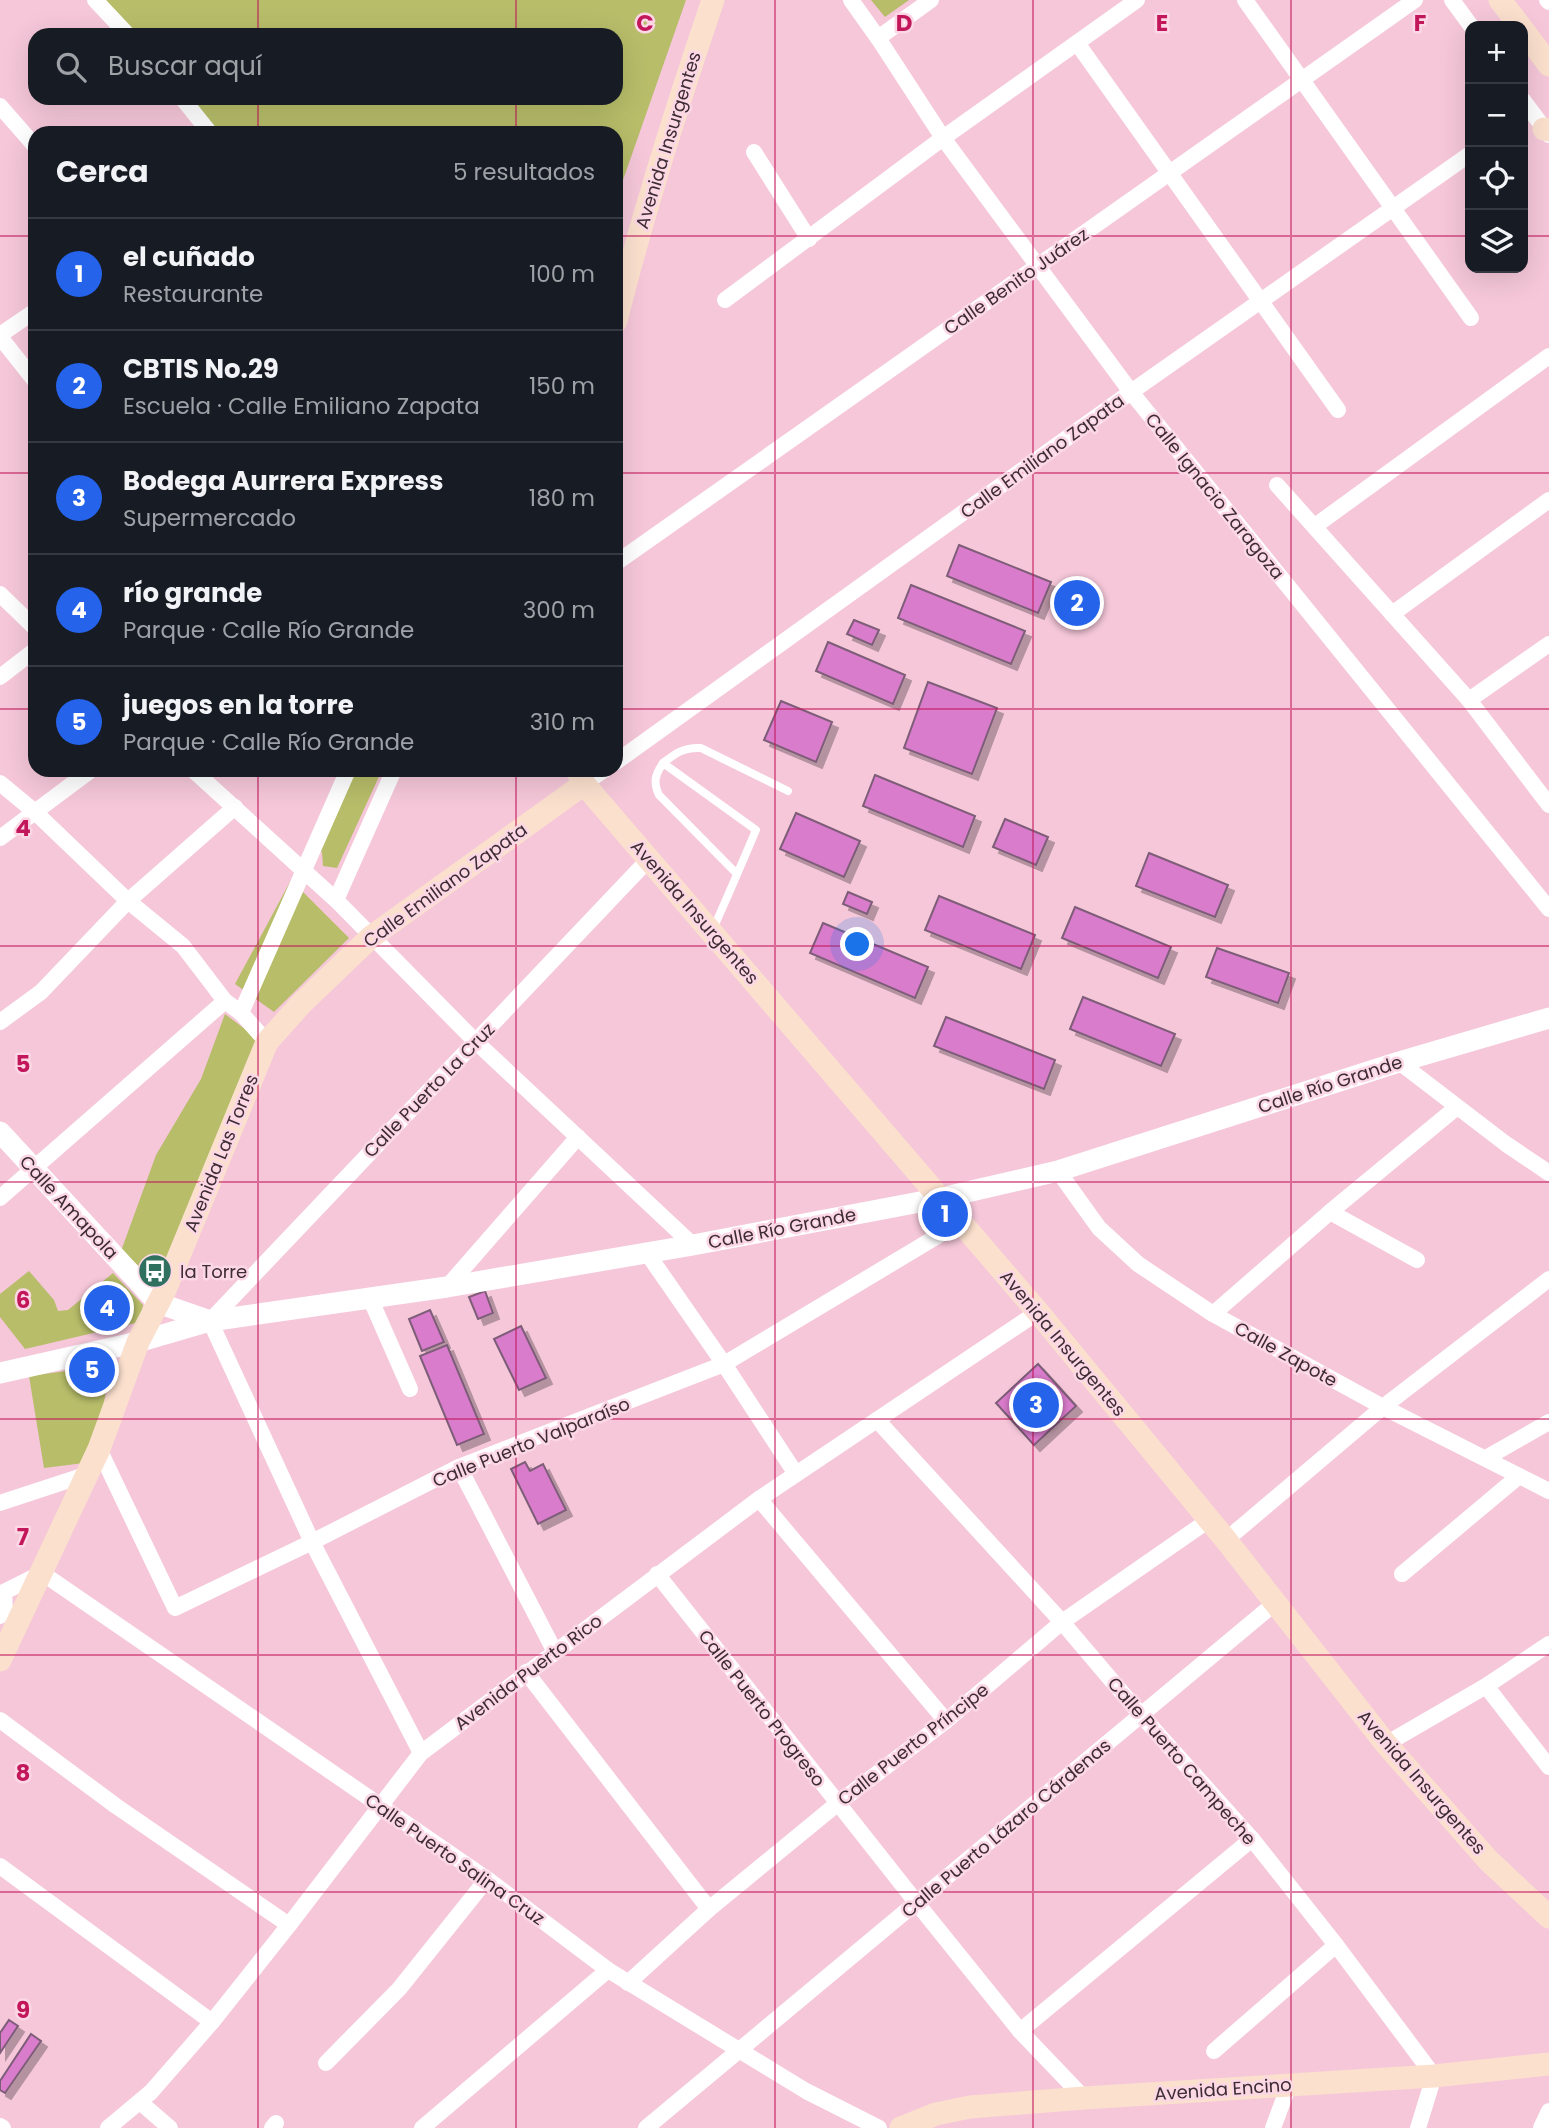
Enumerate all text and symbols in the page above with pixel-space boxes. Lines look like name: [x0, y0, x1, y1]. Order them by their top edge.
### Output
text: C: [636, 7, 654, 39]
text: D: [896, 7, 912, 39]
text: E: [1156, 7, 1168, 39]
text: F: [1414, 7, 1426, 39]
map controls: [1465, 21, 1528, 273]
button: +: [1465, 21, 1528, 84]
search box: [28, 28, 623, 105]
icon: search: [52, 48, 90, 86]
text: Buscar aquí: [108, 48, 262, 84]
street label: Avenida Insurgentes: [629, 48, 707, 232]
button: −: [1465, 84, 1528, 147]
button: locate: [1465, 147, 1528, 210]
text: Cerca: [56, 150, 149, 193]
text: 5 resultados: [453, 156, 595, 188]
button: layers: [1465, 210, 1528, 273]
street label: Calle Benito Juárez: [939, 222, 1093, 340]
text: el cuñado: [123, 239, 255, 275]
text: 1: [75, 258, 83, 290]
text: 100 m: [529, 258, 595, 290]
text: Restaurante: [123, 278, 263, 310]
text: CBTIS No.29: [123, 351, 279, 387]
text: 2: [72, 370, 86, 402]
text: 150 m: [529, 370, 595, 402]
street label: Calle Emiliano Zapata: [955, 388, 1129, 524]
text: Escuela · Calle Emiliano Zapata: [123, 390, 480, 422]
street label: Calle Ignacio Zaragoza: [1140, 407, 1290, 585]
text: Bodega Aurrera Express: [123, 463, 444, 499]
text: 3: [72, 482, 86, 514]
text: 180 m: [529, 482, 595, 514]
text: Supermercado: [123, 502, 296, 534]
text: río grande: [123, 575, 262, 611]
pin: 2: [1054, 577, 1100, 629]
text: 4: [71, 594, 87, 626]
text: 300 m: [523, 594, 595, 626]
text: Parque · Calle Río Grande: [123, 614, 414, 646]
text: juegos en la torre: [123, 687, 354, 723]
text: 5: [72, 706, 86, 738]
text: 310 m: [530, 706, 595, 738]
text: Parque · Calle Río Grande: [123, 726, 414, 758]
text: 4: [15, 812, 31, 844]
street label: Calle Emiliano Zapata: [358, 817, 532, 953]
street label: Avenida Insurgentes: [625, 834, 765, 990]
your location: [840, 927, 874, 961]
street label: Calle Puerto La Cruz: [358, 1017, 500, 1163]
text: 5: [16, 1048, 30, 1080]
street label: Calle Río Grande: [1255, 1049, 1405, 1119]
street label: Avenida Las Torres: [178, 1070, 264, 1236]
street label: Calle Amapola: [14, 1149, 124, 1265]
pin: 1: [922, 1188, 968, 1240]
street label: Calle Río Grande: [706, 1201, 858, 1255]
bus stop icon: la Torre: [136, 1252, 174, 1290]
place label: la Torre: [180, 1259, 247, 1284]
street label: Avenida Insurgentes: [994, 1264, 1132, 1422]
pin: 4: [84, 1282, 130, 1334]
text: 6: [16, 1284, 30, 1316]
street label: Calle Zapote: [1230, 1315, 1342, 1393]
pin: 5: [69, 1344, 115, 1396]
pin: 3: [1013, 1379, 1059, 1431]
street label: Calle Puerto Valparaíso: [429, 1391, 633, 1493]
text: 7: [17, 1521, 29, 1553]
street label: Avenida Puerto Rico: [449, 1608, 607, 1736]
street label: Calle Puerto Progreso: [693, 1624, 831, 1792]
street label: Calle Puerto Campeche: [1102, 1672, 1262, 1850]
street label: Calle Puerto Príncipe: [832, 1677, 994, 1811]
street label: Avenida Insurgentes: [1352, 1704, 1492, 1860]
street label: Calle Puerto Lázaro Cárdenas: [896, 1733, 1116, 1923]
text: 8: [16, 1757, 30, 1789]
street label: Calle Puerto Salina Cruz: [360, 1787, 550, 1931]
text: 9: [16, 1994, 30, 2026]
street label: Avenida Encino: [1153, 2072, 1293, 2106]

